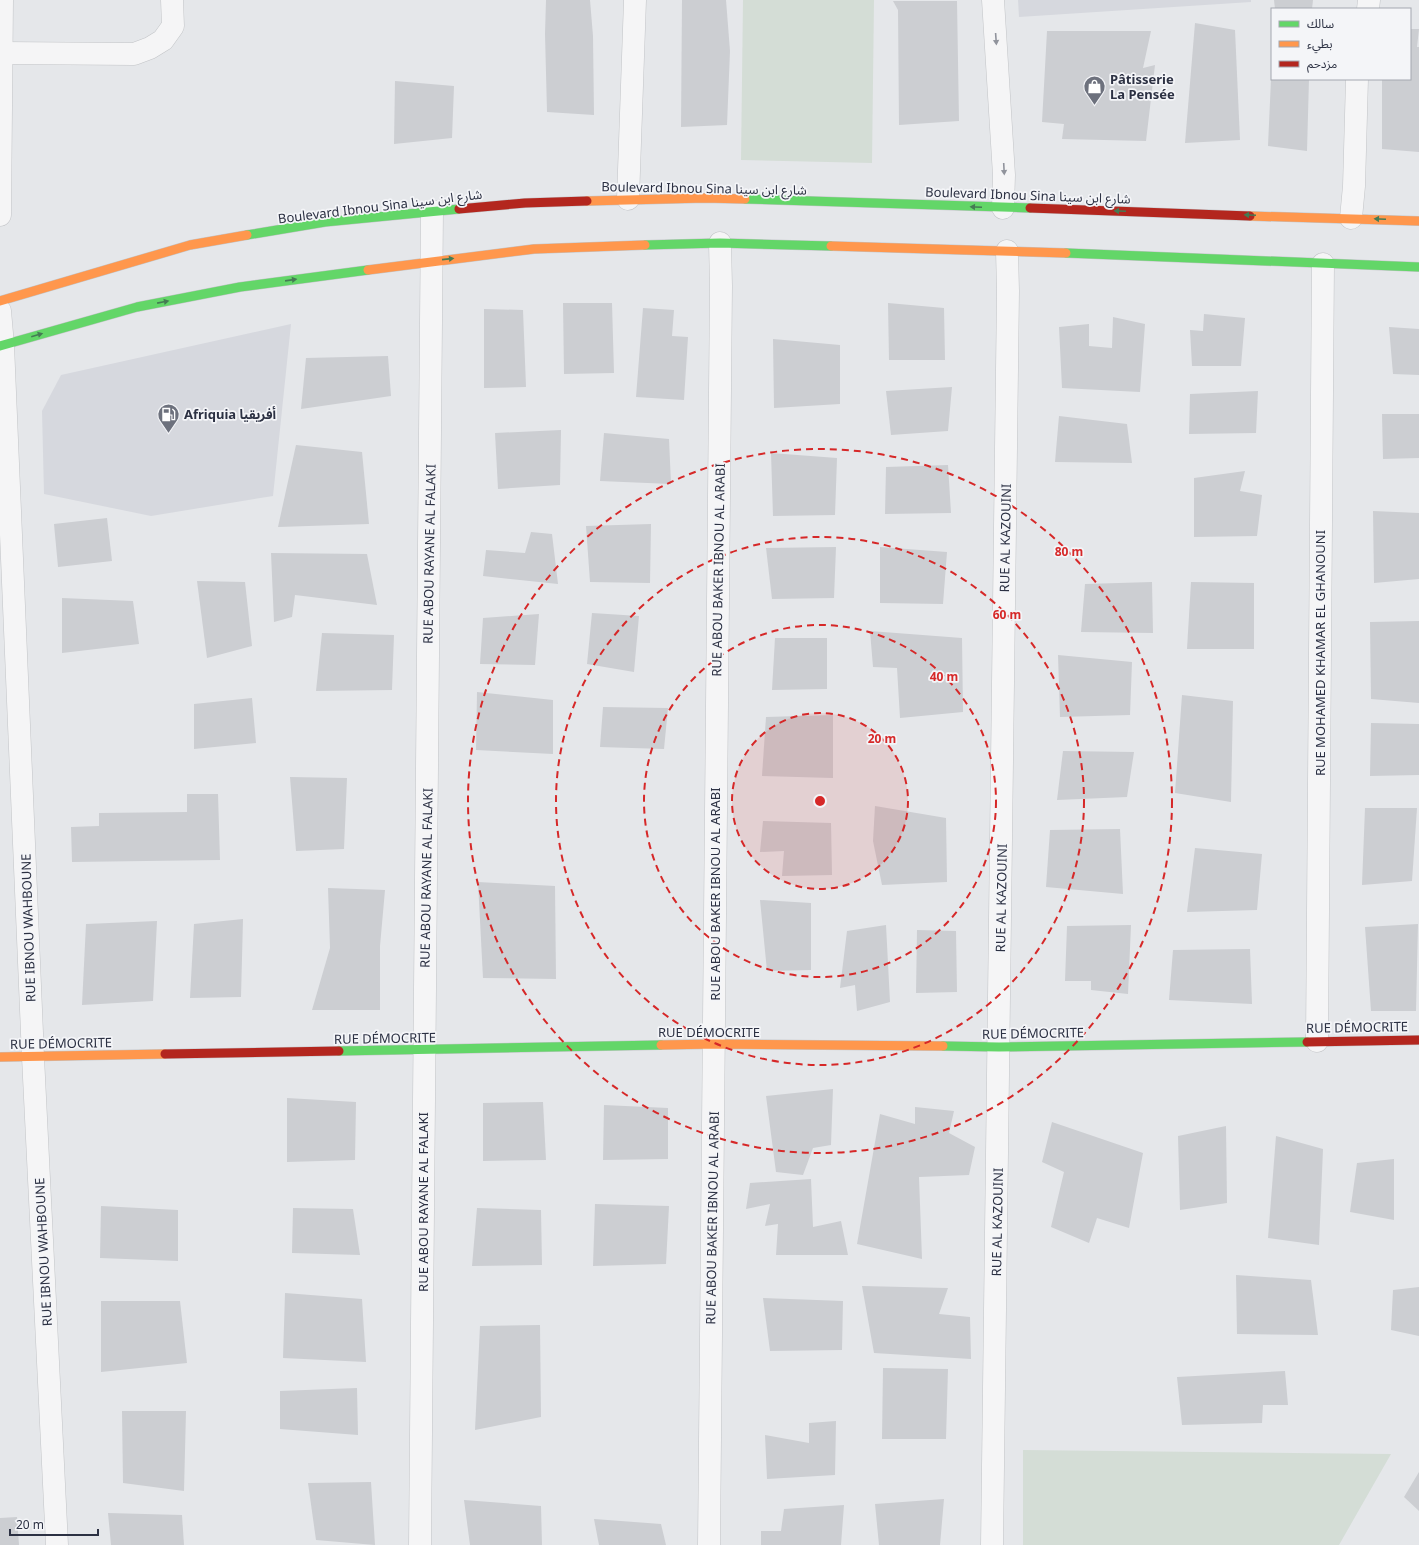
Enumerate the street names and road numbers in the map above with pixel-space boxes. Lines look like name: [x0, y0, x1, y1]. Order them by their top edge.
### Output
street label: Boulevard Ibnou Sina شارع ابن سينا: [601, 177, 807, 201]
street label: Boulevard Ibnou Sina شارع ابن سينا: [925, 182, 1131, 210]
street label: Boulevard Ibnou Sina شارع ابن سينا: [277, 185, 483, 229]
street label: RUE ABOU BAKER IBNOU AL ARABI: [707, 463, 729, 677]
street label: RUE ABOU RAYANE AL FALAKI: [418, 464, 440, 644]
street label: RUE AL KAZOUINI: [995, 483, 1015, 593]
street label: RUE MOHAMED KHAMAR EL GHANOUNI: [1311, 530, 1329, 776]
street label: RUE ABOU BAKER IBNOU AL ARABI: [706, 787, 724, 1001]
street label: RUE ABOU RAYANE AL FALAKI: [415, 788, 437, 968]
street label: RUE AL KAZOUINI: [991, 843, 1011, 953]
street label: RUE IBNOU WAHBOUNE: [16, 853, 40, 1003]
street label: RUE DÉMOCRITE: [1306, 1017, 1408, 1037]
street label: RUE DÉMOCRITE: [658, 1023, 760, 1041]
street label: RUE DÉMOCRITE: [982, 1023, 1084, 1043]
street label: RUE DÉMOCRITE: [334, 1028, 436, 1048]
street label: RUE DÉMOCRITE: [10, 1033, 112, 1053]
street label: RUE ABOU BAKER IBNOU AL ARABI: [701, 1111, 723, 1325]
street label: RUE ABOU RAYANE AL FALAKI: [414, 1112, 432, 1292]
street label: RUE AL KAZOUINI: [987, 1167, 1007, 1277]
street label: RUE IBNOU WAHBOUNE: [30, 1177, 56, 1327]

